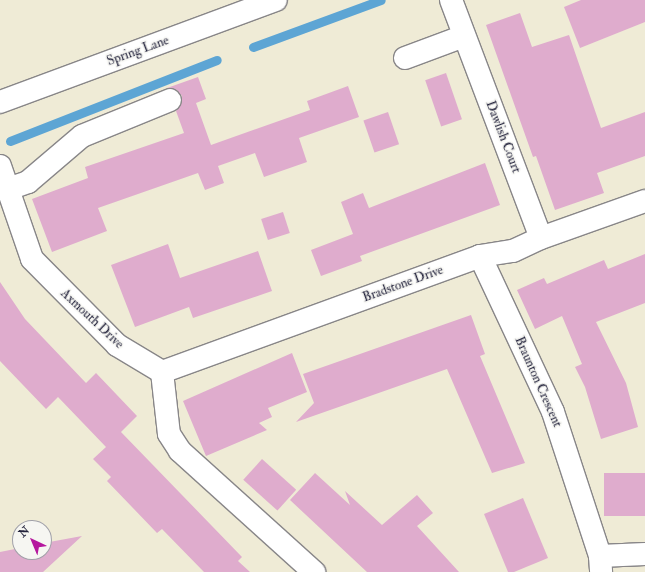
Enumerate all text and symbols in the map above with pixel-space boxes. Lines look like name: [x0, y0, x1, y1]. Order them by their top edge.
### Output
street label: Spring Lane: [105, 33, 171, 69]
street label: Dawlish Court: [482, 99, 524, 175]
street label: Bradstone Drive: [361, 262, 445, 306]
street label: Axmouth Drive: [57, 286, 127, 352]
street label: Braunton Crescent: [511, 334, 565, 430]
north arrow: [12, 520, 52, 560]
text: N: [16, 524, 32, 540]

